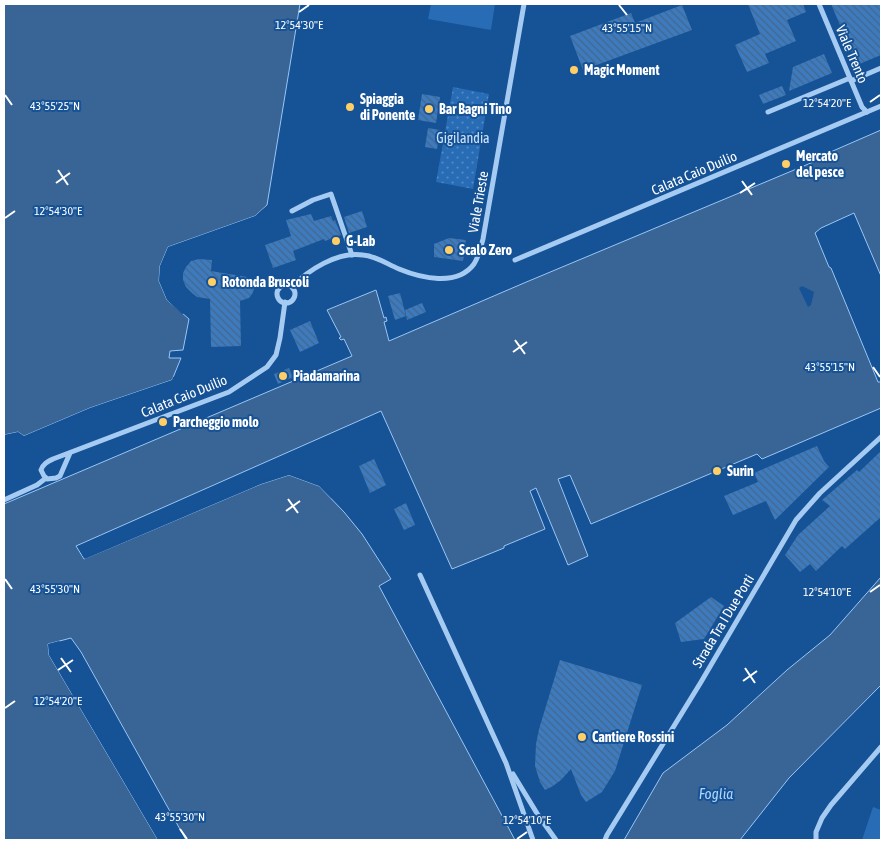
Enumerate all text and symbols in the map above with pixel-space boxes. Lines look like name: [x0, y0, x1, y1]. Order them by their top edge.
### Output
text: 12°54'30"E: [275, 18, 323, 32]
text: 43°55'15"N: [602, 21, 652, 35]
street label: Viale Trento: [833, 23, 871, 85]
place label: Magic Moment: [584, 62, 659, 78]
marker: Magic Moment: [568, 64, 580, 76]
place label: Spiaggia di Ponente: [360, 91, 415, 123]
text: 12°54'20"E: [803, 96, 851, 110]
text: 43°55'25"N: [30, 99, 80, 113]
marker: Spiaggia di Ponente: [344, 101, 356, 113]
place label: Bar Bagni Tino: [439, 101, 512, 117]
marker: Bar Bagni Tino: [423, 103, 435, 115]
park label: Gigilandia: [436, 130, 490, 146]
street label: Calata Caio Duilio: [649, 148, 739, 198]
place label: Mercato del pesce: [796, 148, 844, 180]
marker: Mercato del pesce: [780, 158, 792, 170]
street label: Viale Trieste: [465, 170, 491, 234]
text: 12°54'30"E: [34, 204, 82, 218]
place label: G-Lab: [346, 233, 376, 249]
marker: G-Lab: [330, 235, 342, 247]
place label: Scalo Zero: [459, 242, 512, 258]
marker: Scalo Zero: [443, 244, 455, 256]
place label: Rotonda Bruscoli: [222, 274, 309, 290]
marker: Rotonda Bruscoli: [206, 276, 218, 288]
text: 43°55'15"N: [805, 360, 855, 374]
place label: Piadamarina: [293, 368, 360, 384]
marker: Piadamarina: [277, 370, 289, 382]
street label: Calata Caio Duilio: [139, 371, 229, 421]
place label: Parcheggio molo: [173, 414, 259, 430]
marker: Parcheggio molo: [157, 416, 169, 428]
place label: Surin: [727, 463, 754, 479]
marker: Surin: [711, 465, 723, 477]
street label: Strada Tra I Due Porti: [689, 572, 757, 670]
text: 43°55'30"N: [30, 582, 80, 596]
text: 12°54'10"E: [803, 585, 851, 599]
text: 12°54'20"E: [34, 694, 82, 708]
place label: Cantiere Rossini: [592, 729, 674, 745]
marker: Cantiere Rossini: [576, 731, 588, 743]
water label: Foglia: [699, 785, 733, 802]
text: 43°55'30"N: [155, 810, 205, 824]
text: 12°54'10"E: [503, 813, 551, 827]

